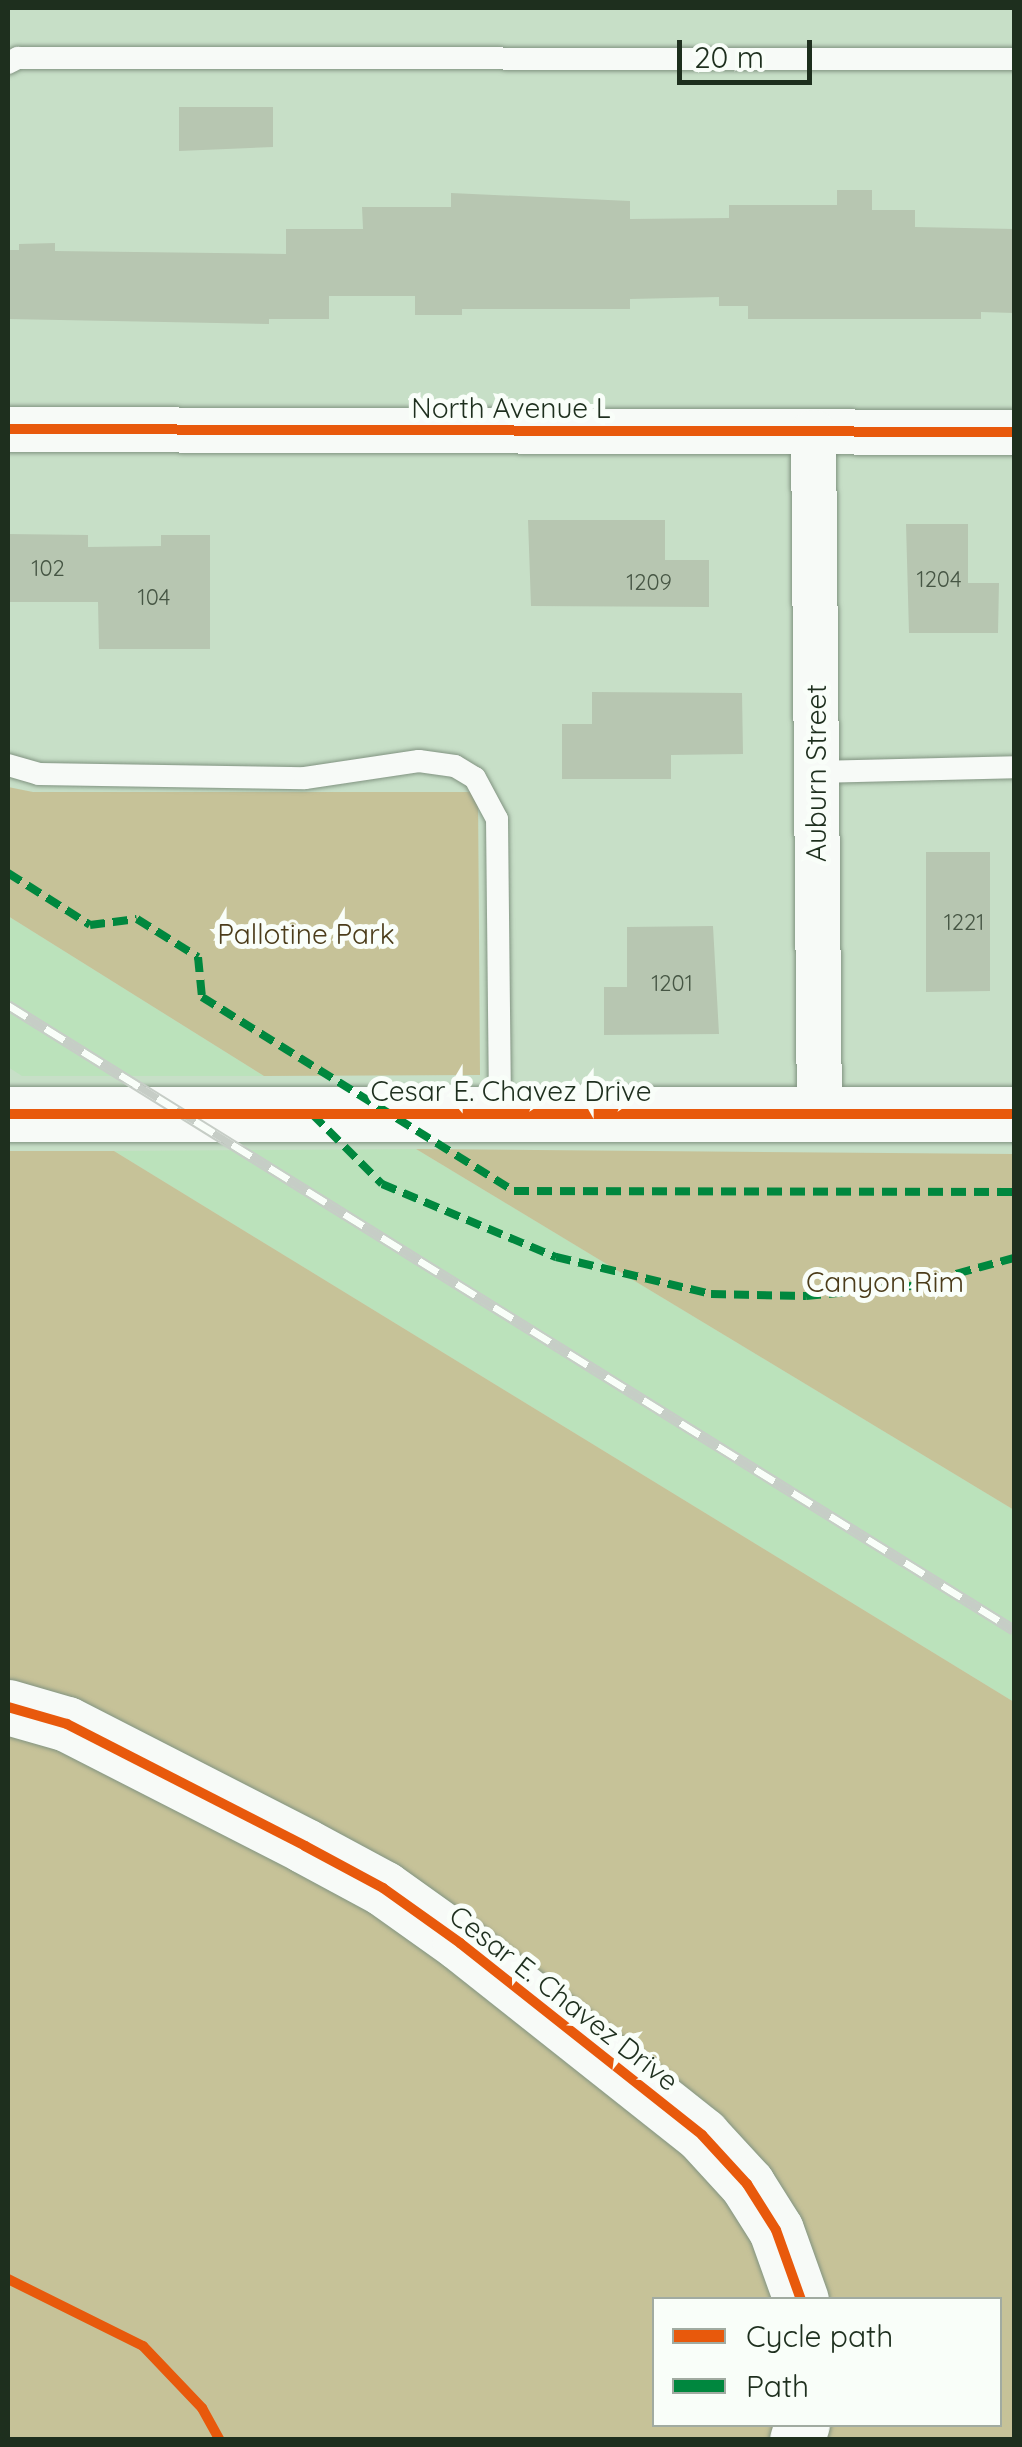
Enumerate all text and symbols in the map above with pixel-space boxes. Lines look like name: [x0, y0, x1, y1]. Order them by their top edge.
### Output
scale bar: [682, 20, 817, 82]
text: 20 m: [694, 38, 764, 76]
street label: North Avenue L: [411, 391, 611, 425]
house number: 102: [31, 556, 65, 582]
house number: 1204: [916, 567, 962, 593]
house number: 1209: [626, 570, 672, 596]
house number: 104: [138, 585, 170, 611]
street label: Auburn Street: [799, 684, 833, 862]
house number: 1221: [944, 910, 984, 936]
park label: Pallotine Park: [217, 917, 395, 951]
house number: 1201: [651, 971, 693, 997]
street label: Cesar E. Chavez Drive: [370, 1074, 652, 1108]
park label: Canyon Rim: [806, 1265, 964, 1299]
street label: Cesar E. Chavez Drive: [443, 1898, 685, 2098]
legend: [652, 2297, 1002, 2427]
text: Cycle path: [746, 2317, 893, 2355]
text: Path: [746, 2367, 809, 2405]

